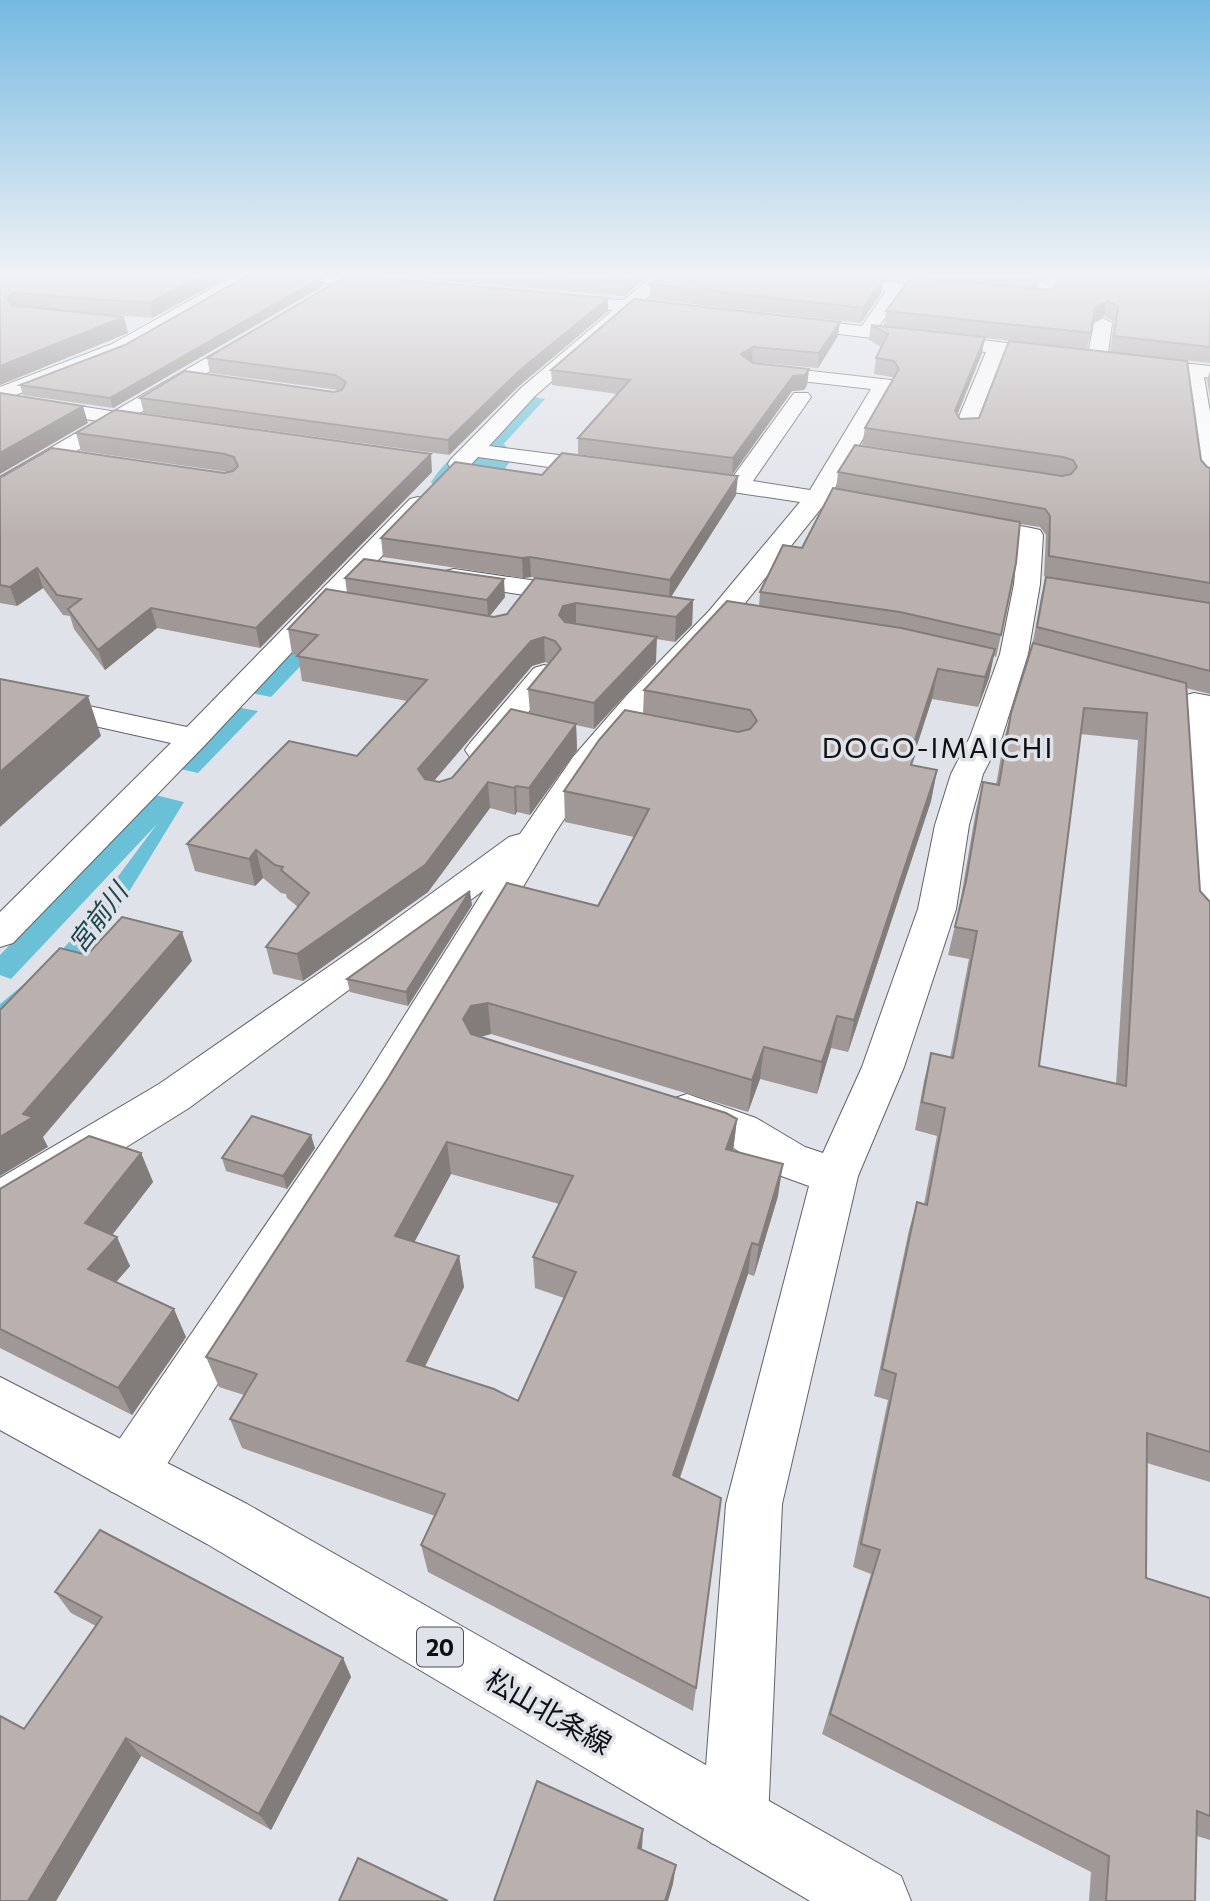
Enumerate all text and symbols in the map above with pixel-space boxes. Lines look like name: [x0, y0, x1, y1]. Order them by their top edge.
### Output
district label: DOGO-IMAICHI: [822, 730, 1054, 764]
water label: 宮前川: [61, 874, 135, 957]
road number: 20: [417, 1628, 463, 1666]
street label: 松山北条線: [480, 1661, 618, 1761]

